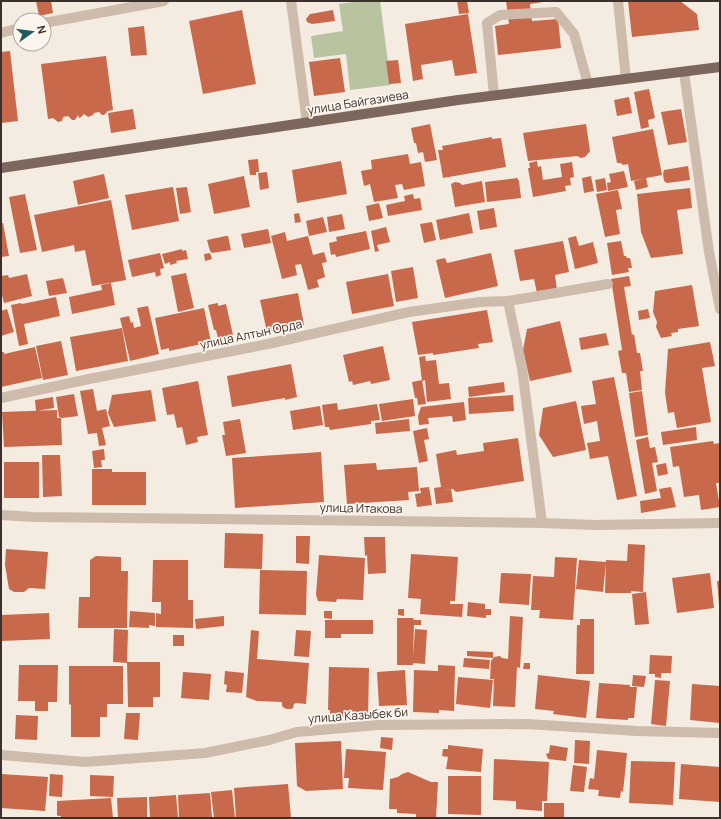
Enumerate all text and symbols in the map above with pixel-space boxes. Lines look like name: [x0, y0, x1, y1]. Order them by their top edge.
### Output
north arrow: [12, 12, 52, 52]
text: N: [34, 24, 50, 35]
street label: улица Байгазиева: [306, 86, 410, 118]
street label: улица Алтын Орда: [198, 315, 304, 353]
street label: улица Итакова: [319, 499, 403, 517]
street label: улица Казыбек би: [307, 703, 409, 727]

